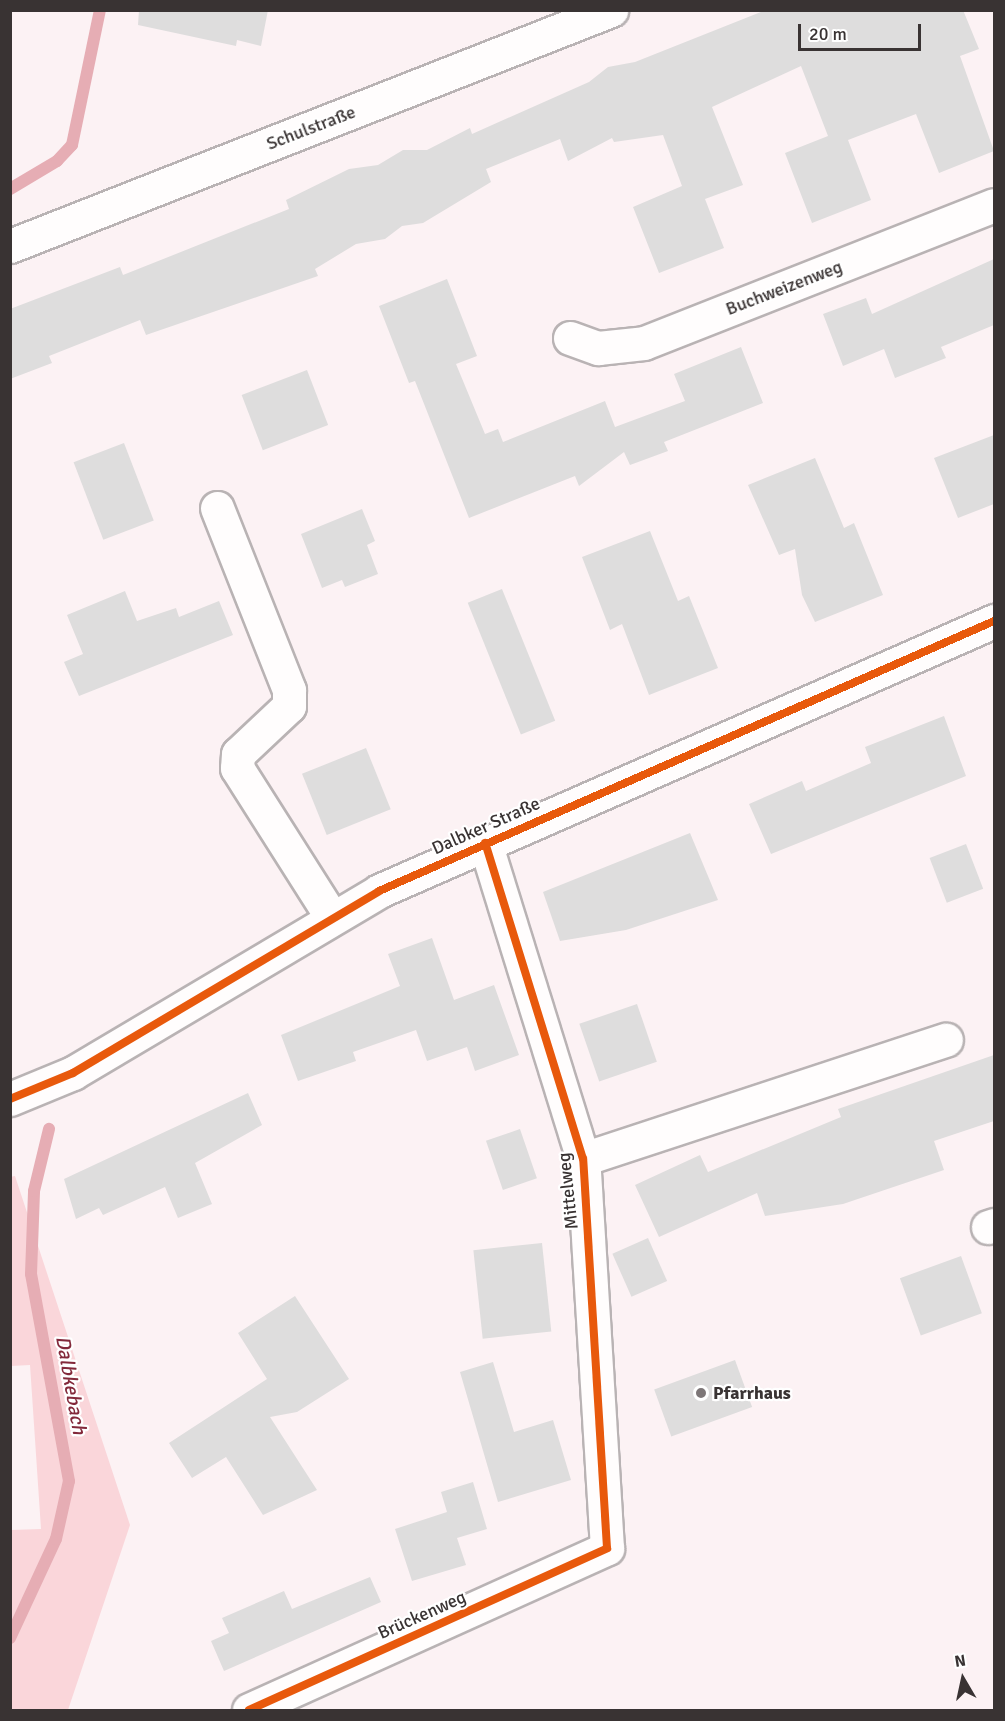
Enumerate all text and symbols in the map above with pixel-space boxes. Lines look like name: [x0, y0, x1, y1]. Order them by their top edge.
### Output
scale bar: [801, 12, 924, 50]
text: 20 m: [809, 23, 847, 45]
street label: Schulstraße: [263, 101, 359, 155]
street label: Buchweizenweg: [723, 256, 845, 320]
street label: Dalbker Straße: [429, 793, 543, 859]
street label: Mittelweg: [553, 1151, 583, 1231]
water label: Dalbkebach: [51, 1334, 91, 1436]
place label: Pfarrhaus: [713, 1382, 791, 1404]
marker: Pfarrhaus: [694, 1386, 708, 1400]
street label: Brückenweg: [375, 1586, 469, 1644]
north arrow: [933, 1649, 993, 1709]
text: N: [953, 1650, 967, 1672]

